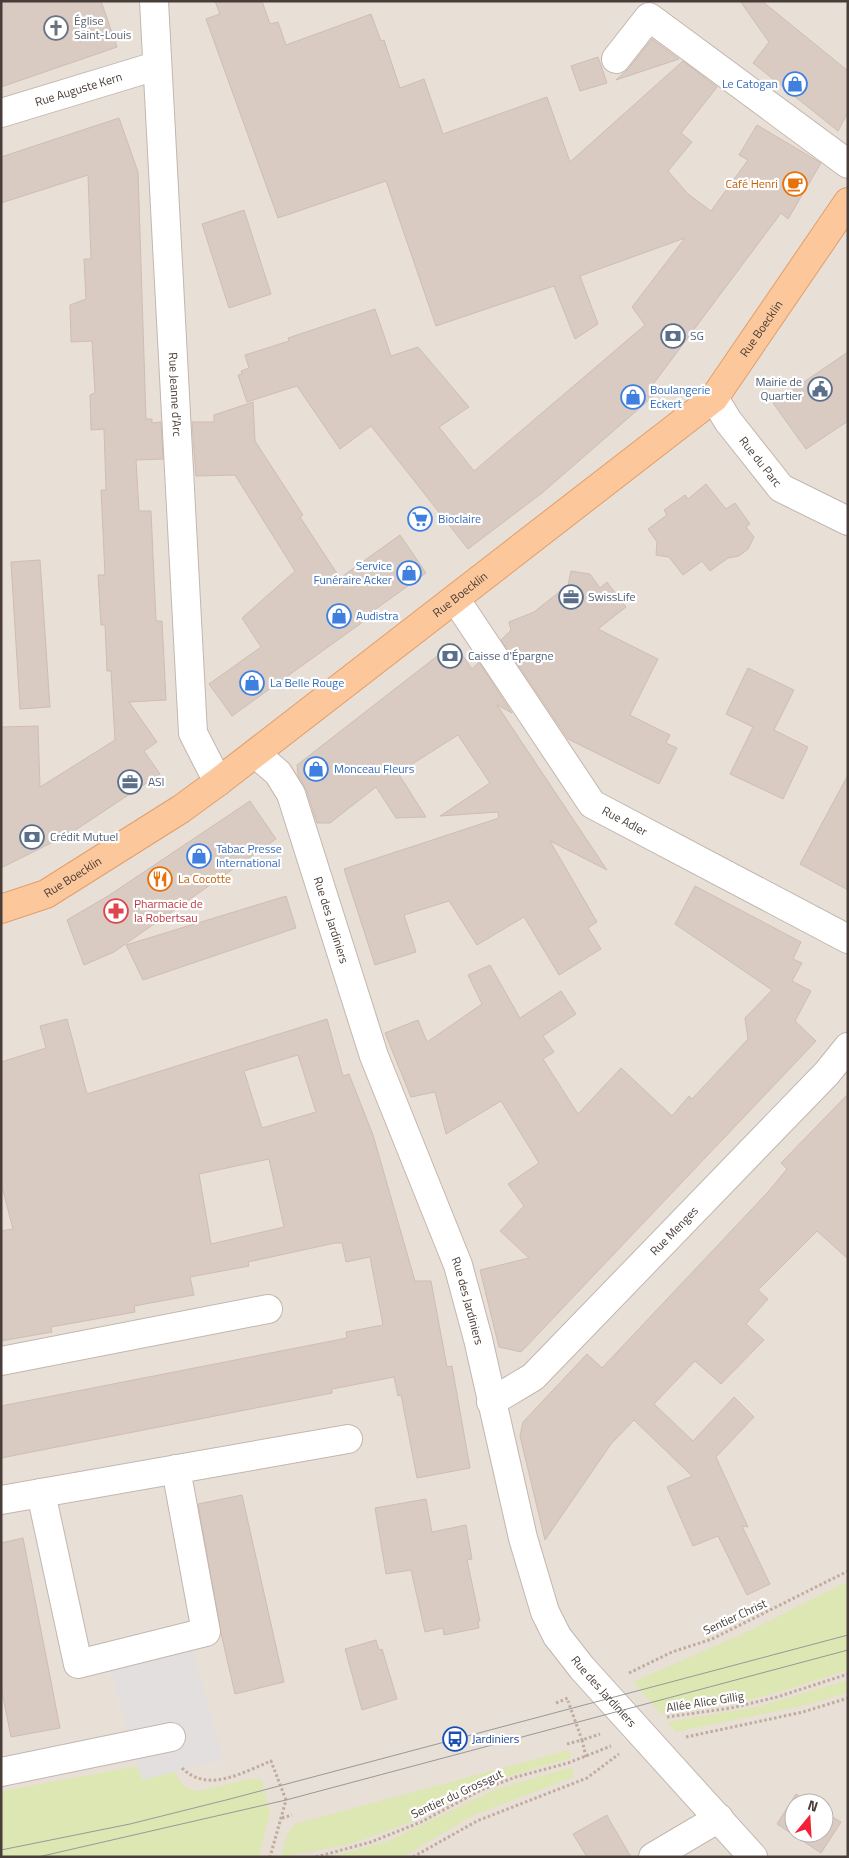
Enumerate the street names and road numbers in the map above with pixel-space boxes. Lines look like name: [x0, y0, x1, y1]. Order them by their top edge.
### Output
street label: Rue Auguste Kern: [32, 67, 124, 111]
street label: Rue Boecklin: [735, 296, 787, 361]
street label: Rue Jeanne d'Arc: [164, 352, 187, 437]
street label: Rue du Parc: [735, 432, 787, 491]
street label: Rue Boecklin: [428, 567, 491, 622]
street label: Rue Adler: [599, 801, 651, 841]
street label: Rue Boecklin: [40, 851, 105, 902]
street label: Rue des Jardiniers: [309, 874, 354, 966]
street label: Rue Menges: [645, 1201, 703, 1260]
street label: Rue des Jardiniers: [447, 1254, 489, 1347]
street label: Sentier Christ: [700, 1593, 770, 1640]
street label: Rue des Jardiniers: [567, 1651, 641, 1731]
street label: Allée Alice Gillig: [665, 1686, 745, 1717]
street label: Sentier du Grossgut: [408, 1764, 507, 1823]

